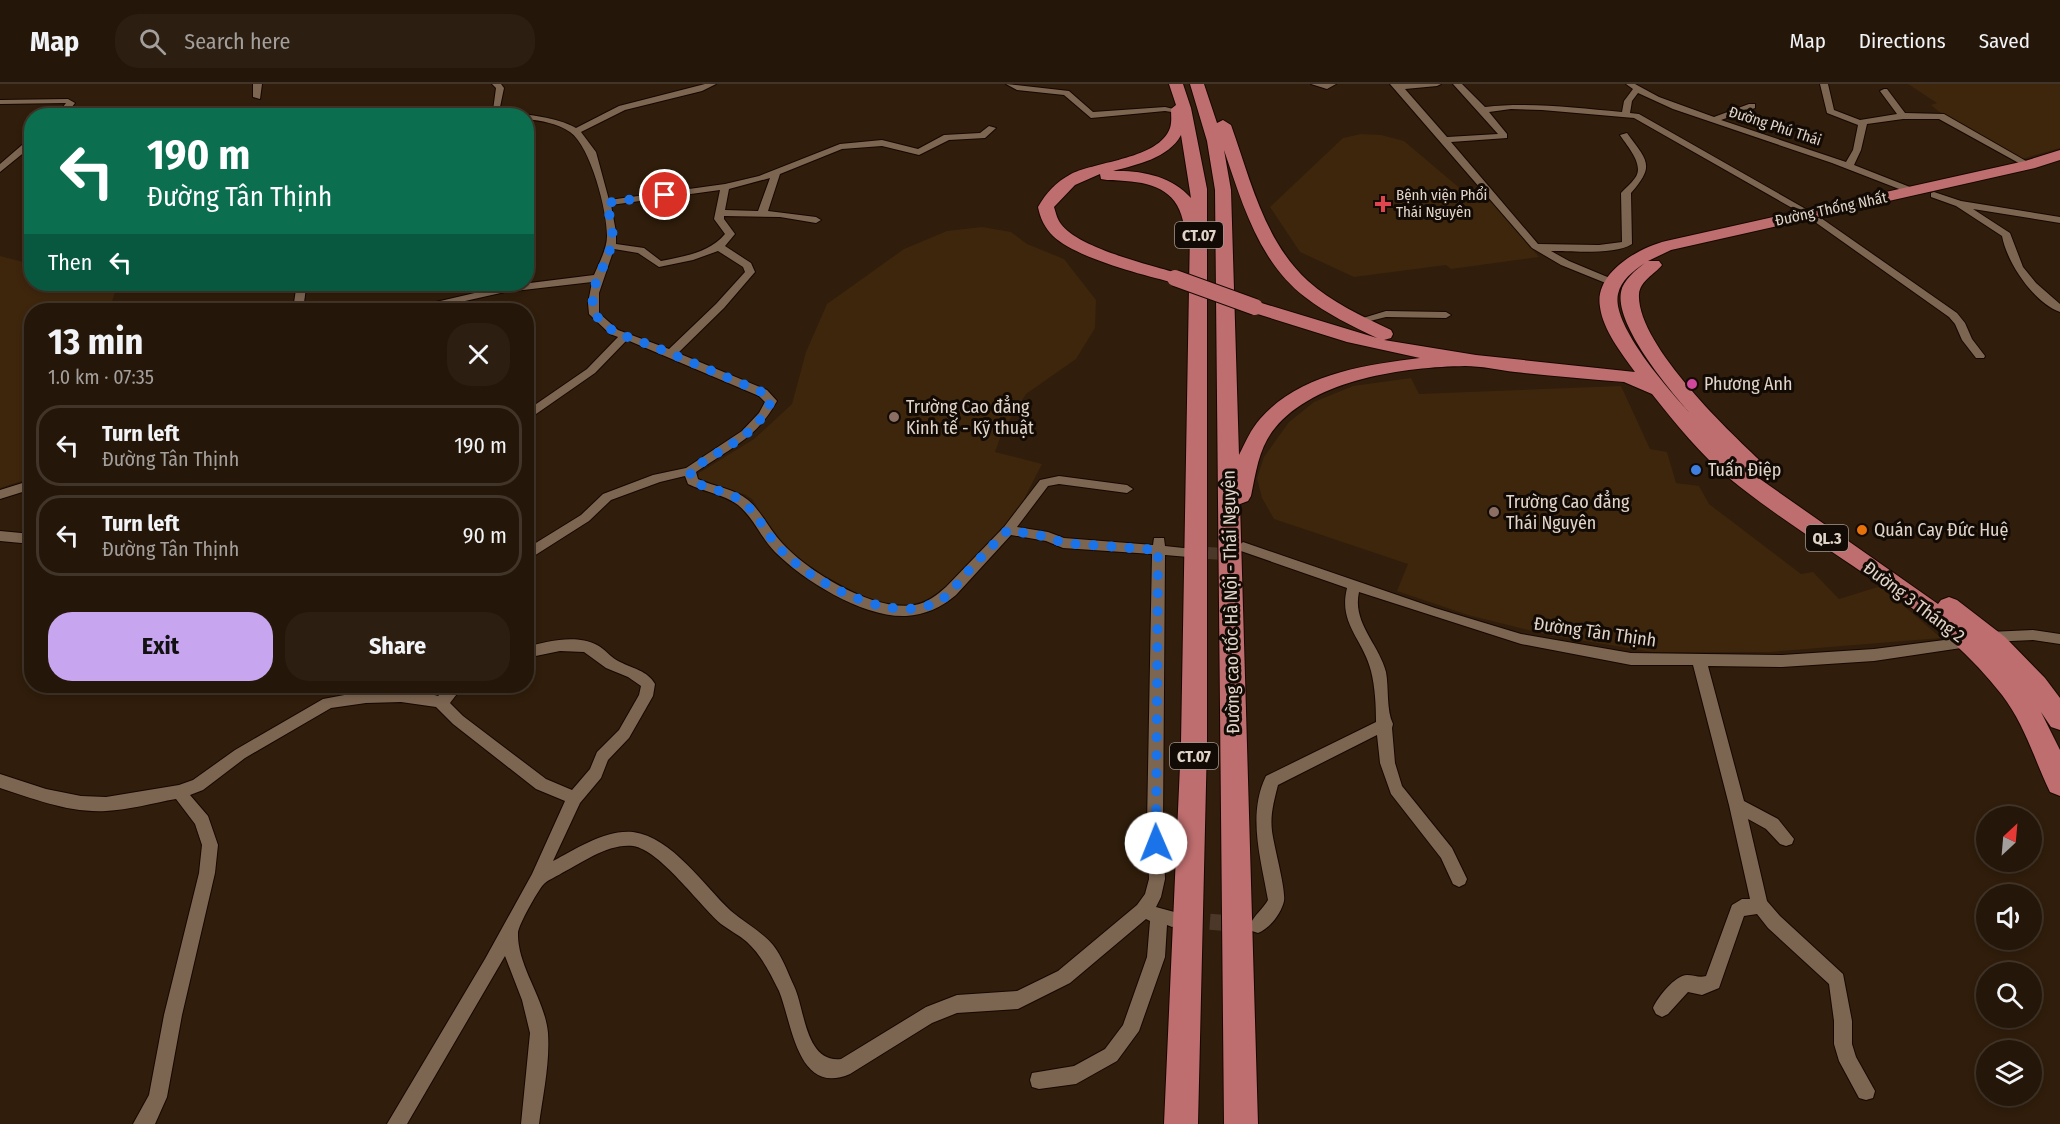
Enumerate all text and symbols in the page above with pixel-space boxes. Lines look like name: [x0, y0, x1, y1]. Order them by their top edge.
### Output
search box: [115, 14, 535, 68]
text: Map: [30, 25, 79, 58]
icon: search: [136, 25, 169, 58]
text: Search here: [184, 28, 290, 55]
text: Map: [1789, 28, 1826, 54]
text: Directions: [1859, 28, 1946, 54]
text: Saved: [1979, 28, 2030, 54]
street label: Đường Phú Thái: [1726, 103, 1824, 149]
text: 190 m: [147, 130, 250, 180]
icon: left: [48, 132, 126, 210]
pin: [639, 169, 690, 220]
icon: arrive: [648, 178, 681, 211]
text: Đường Tân Thịnh: [147, 181, 332, 213]
place label: Bệnh viện Phổi Thái Nguyên: [1396, 186, 1487, 221]
street label: Đường Thống Nhất: [1773, 188, 1889, 230]
marker: Bệnh viện Phổi Thái Nguyên: [1374, 195, 1392, 213]
road number: CT.07: [1175, 222, 1223, 248]
icon: left: [104, 246, 137, 279]
text: Then: [48, 249, 92, 276]
text: 13 min: [48, 320, 143, 364]
button: close: [447, 323, 510, 386]
text: 1.0 km · 07:35: [48, 365, 154, 389]
place label: Phương Anh: [1704, 373, 1793, 395]
marker: Phương Anh: [1685, 377, 1699, 391]
place label: Trường Cao đẳng Kinh tế - Kỹ thuật: [906, 395, 1034, 439]
marker: Trường Cao đẳng Kinh tế - Kỹ thuật: [887, 410, 901, 424]
text: Turn left: [102, 420, 180, 447]
icon: left: [51, 429, 84, 462]
text: 190 m: [454, 432, 507, 459]
text: Đường Tân Thịnh: [102, 447, 239, 471]
place label: Tuấn Điệp: [1708, 459, 1781, 481]
marker: Tuấn Điệp: [1689, 463, 1703, 477]
street label: Đường cao tốc Hà Nội - Thái Nguyên: [1218, 470, 1244, 734]
place label: Trường Cao đẳng Thái Nguyên: [1506, 490, 1630, 534]
marker: Trường Cao đẳng Thái Nguyên: [1487, 505, 1501, 519]
text: Turn left: [102, 510, 180, 537]
icon: left: [51, 519, 84, 552]
place label: Quán Cay Đức Huệ: [1874, 519, 2009, 541]
text: 90 m: [463, 522, 507, 549]
marker: Quán Cay Đức Huệ: [1855, 523, 1869, 537]
road number: QL.3: [1806, 525, 1848, 551]
text: Đường Tân Thịnh: [102, 537, 239, 561]
street label: Đường 3 Tháng 2: [1859, 557, 1969, 647]
button: Exit: [48, 612, 273, 681]
button: Share: [285, 612, 510, 681]
street label: Đường Tân Thịnh: [1532, 613, 1658, 651]
road number: CT.07: [1170, 743, 1218, 769]
north arrow: [1976, 806, 2042, 872]
map controls: [1976, 806, 2042, 1106]
position arrow: [1124, 811, 1188, 875]
button: sound: [1976, 884, 2042, 950]
button: search: [1976, 962, 2042, 1028]
button: layers: [1976, 1040, 2042, 1106]

